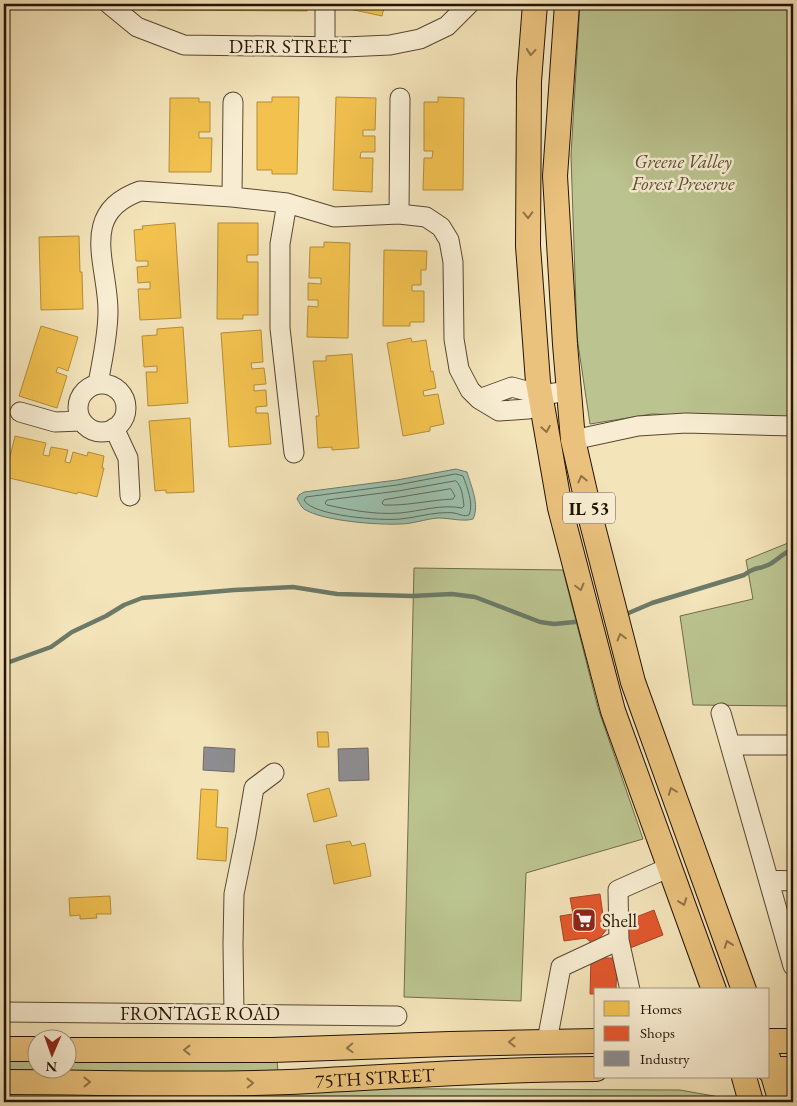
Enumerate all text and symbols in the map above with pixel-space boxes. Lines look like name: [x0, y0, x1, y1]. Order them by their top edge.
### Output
street label: DEER STREET: [229, 34, 351, 59]
one-way arrow: [526, 49, 537, 57]
park label: Greene Valley Forest Preserve: [631, 149, 735, 196]
one-way arrow: [523, 211, 533, 219]
one-way arrow: [540, 424, 550, 433]
one-way arrow: [577, 475, 588, 484]
road number: IL 53: [563, 492, 615, 524]
one-way arrow: [574, 583, 584, 591]
one-way arrow: [616, 632, 627, 641]
one-way arrow: [668, 787, 678, 796]
one-way arrow: [677, 897, 687, 906]
supermarket icon: Shell: [571, 907, 597, 933]
place label: Shell: [602, 908, 638, 933]
one-way arrow: [723, 940, 733, 949]
legend: [594, 988, 770, 1078]
text: Homes: [640, 999, 682, 1018]
street label: FRONTAGE ROAD: [120, 1001, 280, 1026]
text: Shops: [640, 1023, 675, 1042]
north arrow: [28, 1028, 78, 1078]
one-way arrow: [508, 1037, 516, 1048]
one-way arrow: [345, 1043, 353, 1054]
one-way arrow: [183, 1045, 190, 1055]
text: Industry: [640, 1049, 690, 1068]
text: N: [45, 1058, 58, 1076]
street label: 75TH STREET: [314, 1062, 435, 1093]
one-way arrow: [84, 1077, 92, 1087]
one-way arrow: [246, 1078, 254, 1088]

